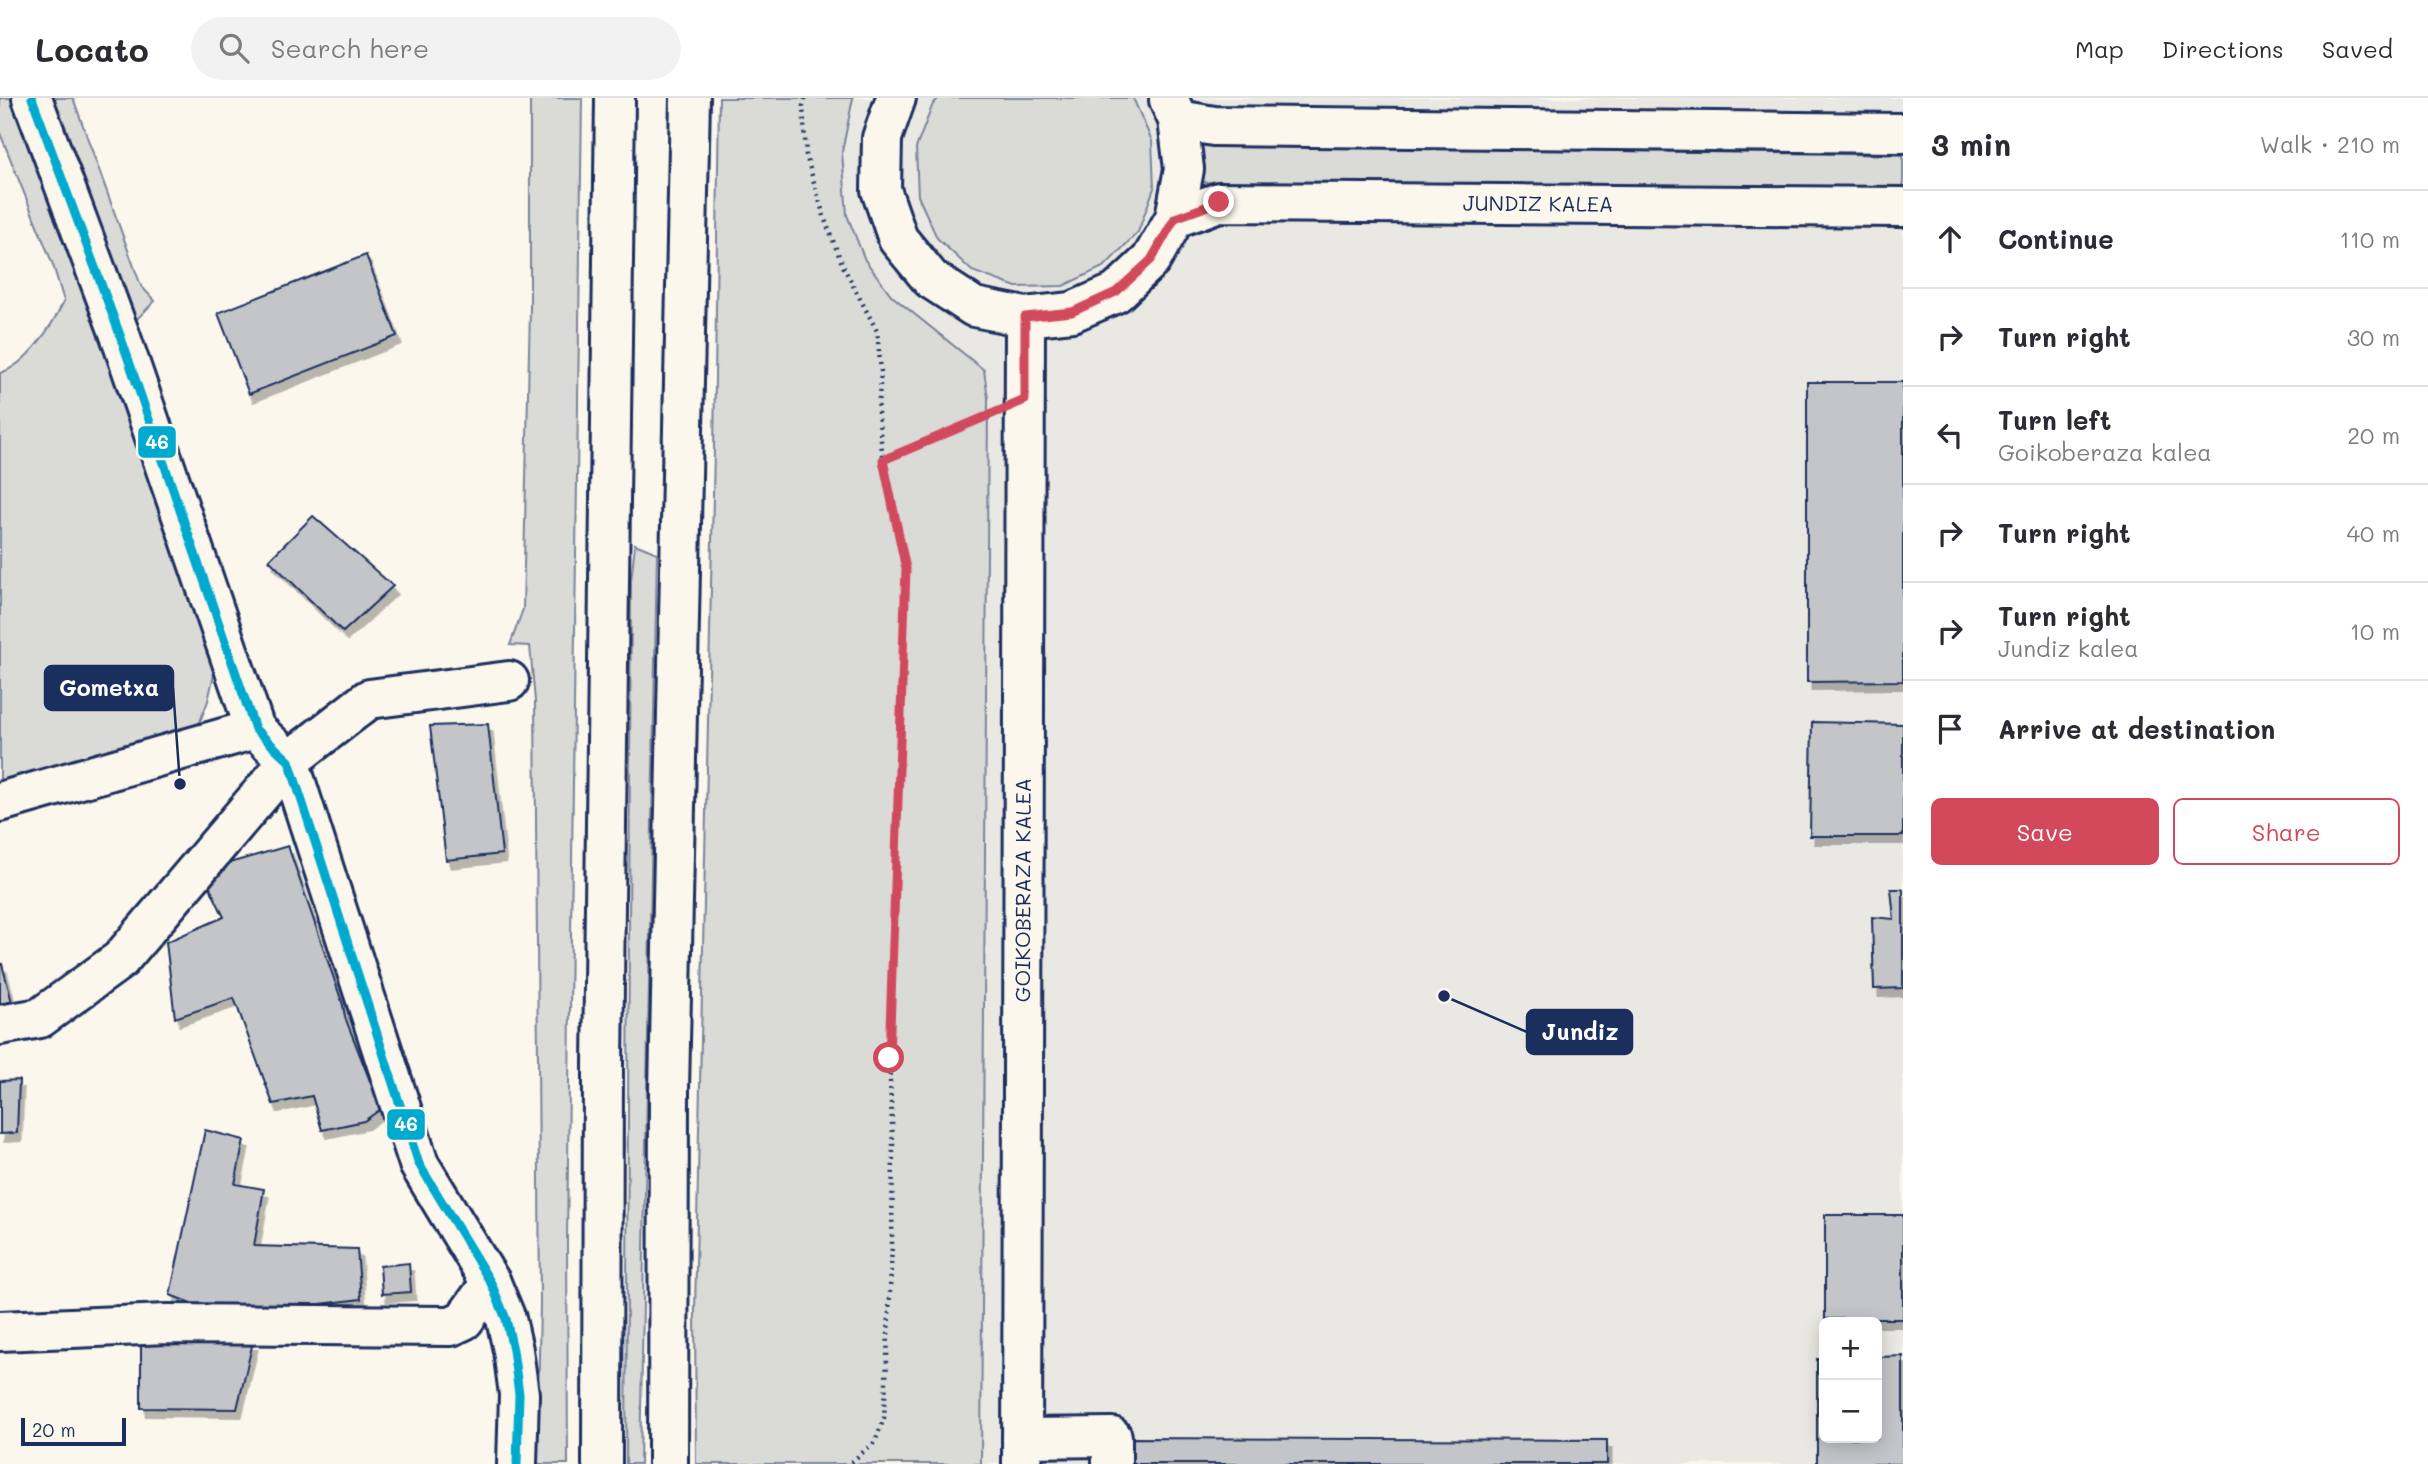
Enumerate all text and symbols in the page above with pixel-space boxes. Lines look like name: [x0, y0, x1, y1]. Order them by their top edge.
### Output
search box: [191, 17, 681, 80]
text: Locato: [35, 27, 149, 70]
icon: search: [215, 29, 253, 67]
text: Search here: [271, 31, 429, 65]
text: Map: [2075, 33, 2124, 64]
text: Directions: [2162, 33, 2284, 64]
text: Saved: [2322, 33, 2393, 64]
text: 3 min: [1931, 124, 2011, 164]
text: Walk · 210 m: [2260, 129, 2400, 159]
route end: [1203, 186, 1234, 217]
street label: JUNDIZ KALEA: [1463, 189, 1614, 217]
icon: ahead: [1931, 220, 1969, 258]
text: Continue: [1998, 222, 2114, 256]
text: 110 m: [2340, 224, 2400, 254]
icon: right: [1931, 318, 1969, 356]
text: Turn right: [1998, 320, 2131, 354]
text: 30 m: [2347, 322, 2400, 352]
text: Turn left: [1998, 403, 2111, 437]
icon: left: [1931, 416, 1969, 454]
text: 20 m: [2347, 420, 2400, 450]
line badge: 46: [137, 425, 177, 459]
text: 46: [145, 429, 169, 454]
text: Goikoberaza kalea: [1998, 437, 2212, 467]
icon: right: [1931, 514, 1969, 552]
text: Turn right: [1998, 516, 2131, 550]
text: 40 m: [2347, 518, 2400, 548]
text: Turn right: [1998, 599, 2131, 633]
icon: right: [1931, 612, 1969, 650]
text: 10 m: [2350, 616, 2400, 646]
text: Jundiz kalea: [1998, 633, 2139, 663]
callout: Gometxa: [45, 666, 173, 710]
text: Gometxa: [59, 672, 159, 702]
icon: arrive: [1931, 710, 1969, 748]
text: Arrive at destination: [1998, 712, 2275, 746]
street label: GOIKOBERAZA KALEA: [1008, 778, 1036, 1002]
button: Save: [1931, 798, 2159, 865]
button: Share: [2173, 798, 2400, 865]
callout: Jundiz: [1527, 1010, 1632, 1054]
text: Jundiz: [1542, 1016, 1618, 1046]
route start: [873, 1042, 904, 1073]
line badge: 46: [386, 1108, 426, 1141]
text: 46: [394, 1111, 418, 1136]
map controls: [1819, 1317, 1882, 1443]
button: +: [1819, 1317, 1882, 1380]
button: −: [1819, 1380, 1882, 1443]
scale bar: [21, 1415, 126, 1447]
text: 20 m: [32, 1417, 76, 1442]

